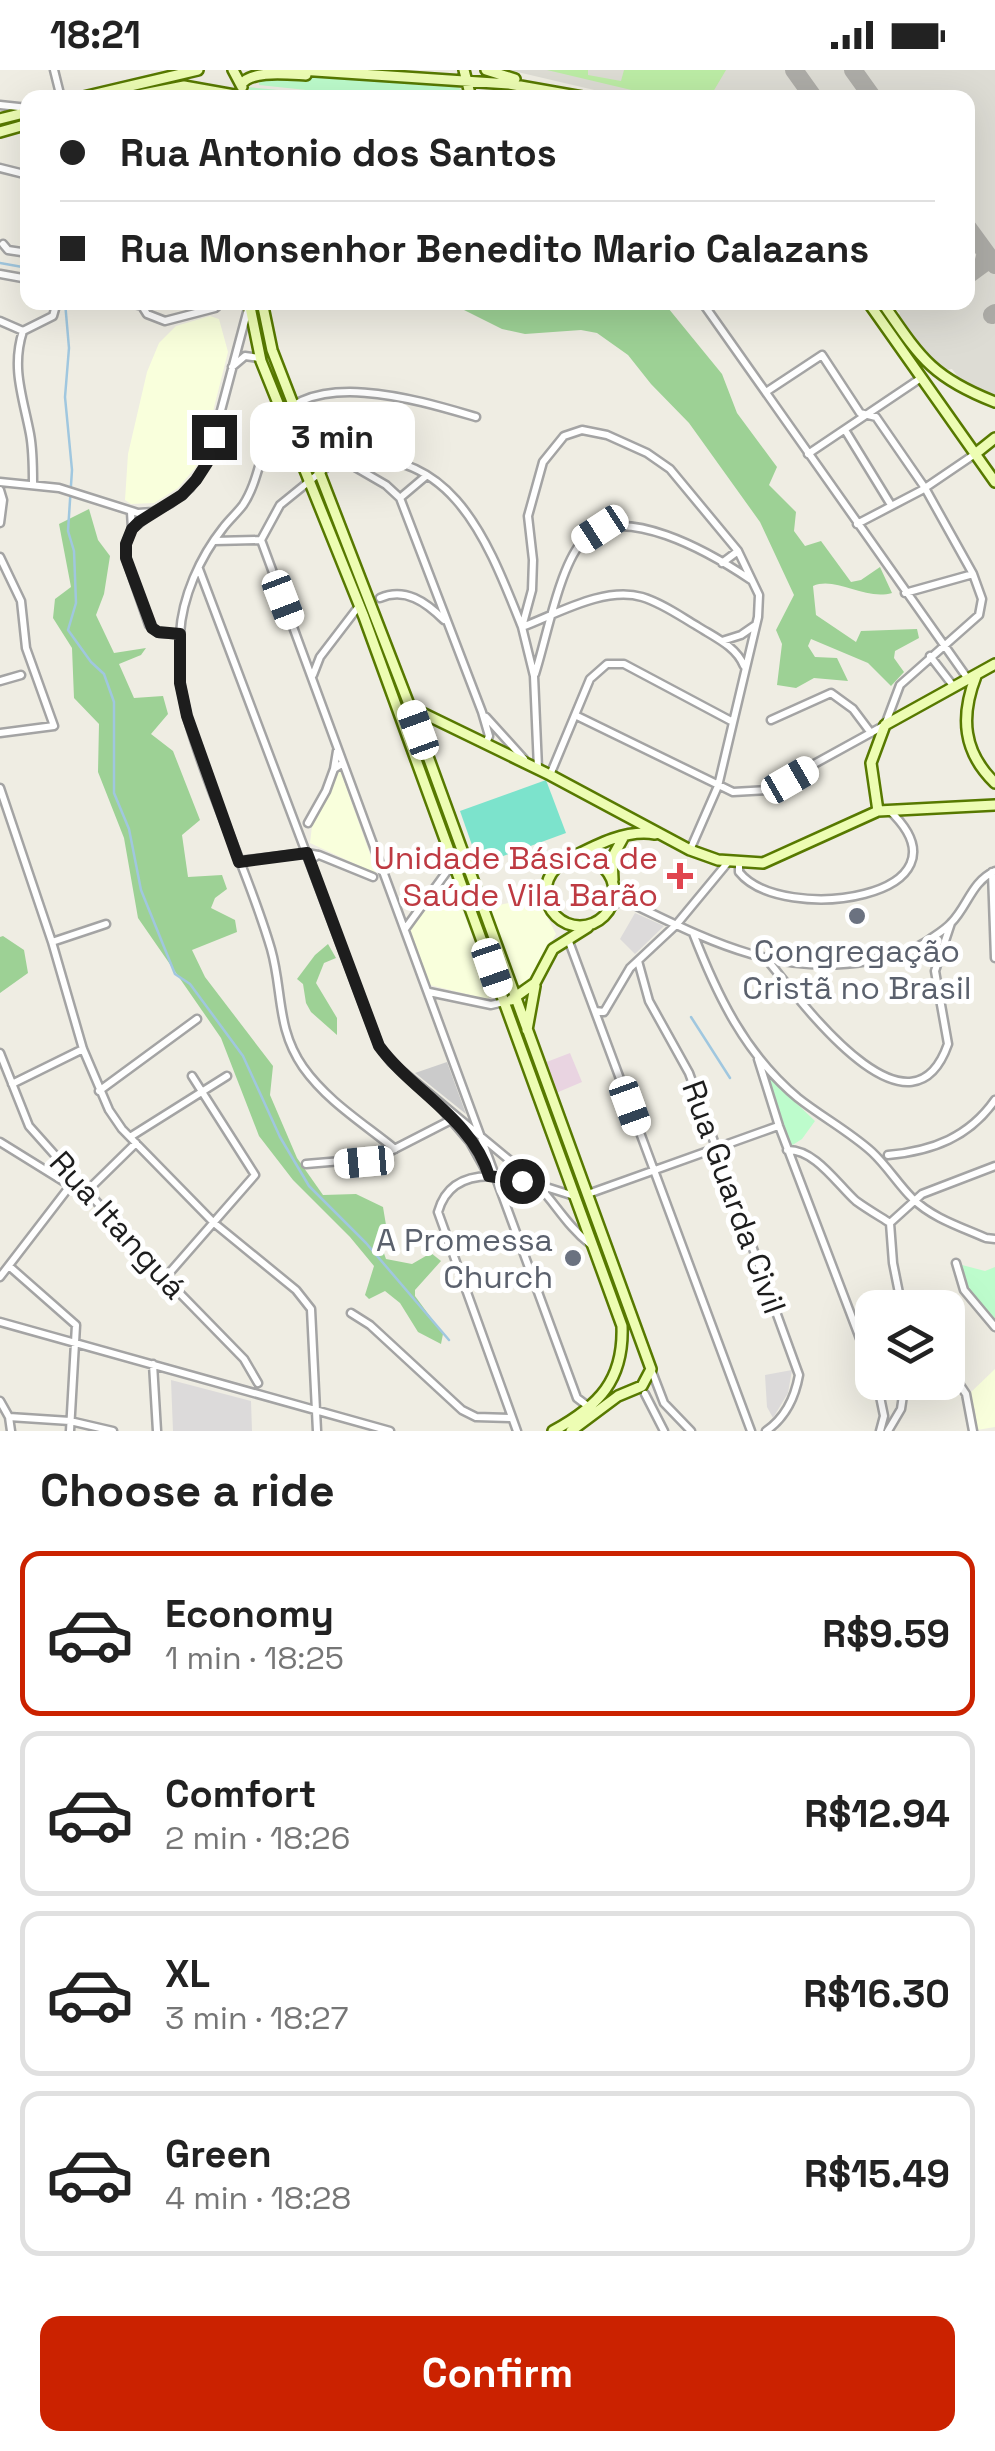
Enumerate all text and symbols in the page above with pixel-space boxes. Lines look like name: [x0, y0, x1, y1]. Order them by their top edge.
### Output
text: 18:21: [50, 11, 141, 59]
text: Rua Antonio dos Santos: [120, 129, 557, 177]
text: Rua Monsenhor Benedito Mario Calazans: [120, 225, 869, 273]
callout: 3 min: [249, 402, 414, 472]
route end: [192, 415, 237, 460]
text: 3 min: [291, 417, 374, 457]
car: [567, 500, 633, 558]
car: [258, 567, 308, 633]
car: [394, 697, 442, 763]
car: [757, 752, 823, 808]
place label: Unidade Básica de Saúde Vila Barão: [373, 838, 658, 915]
marker: Unidade Básica de Saúde Vila Barão: [667, 863, 693, 889]
marker: Congregação Cristã no Brasil: [846, 905, 868, 927]
place label: Congregação Cristã no Brasil: [742, 931, 972, 1008]
car: [468, 935, 516, 1001]
car: [606, 1073, 654, 1139]
street label: Rua Guarda Civil: [673, 1075, 795, 1319]
street label: Rua Itanguá: [41, 1143, 195, 1307]
car: [333, 1144, 395, 1180]
route start: [500, 1159, 545, 1204]
place label: A Promessa Church: [376, 1220, 553, 1297]
marker: A Promessa Church: [562, 1247, 584, 1269]
map controls: [855, 1290, 965, 1400]
button: layers: [855, 1290, 965, 1400]
text: Choose a ride: [40, 1462, 335, 1519]
icon: car: [45, 1589, 135, 1679]
text: Economy: [165, 1590, 334, 1638]
text: R$9.59: [822, 1610, 950, 1658]
text: 1 min · 18:25: [165, 1638, 344, 1678]
icon: car: [45, 1769, 135, 1859]
text: Comfort: [165, 1770, 316, 1818]
text: R$12.94: [804, 1790, 950, 1838]
text: 2 min · 18:26: [165, 1818, 350, 1858]
icon: car: [45, 1949, 135, 2039]
text: XL: [165, 1950, 210, 1998]
text: R$16.30: [803, 1970, 950, 2018]
text: 3 min · 18:27: [165, 1998, 348, 2038]
icon: car: [45, 2129, 135, 2219]
text: Green: [165, 2130, 272, 2178]
text: R$15.49: [804, 2150, 950, 2198]
text: 4 min · 18:28: [165, 2178, 351, 2218]
button: Confirm: [40, 2316, 955, 2431]

